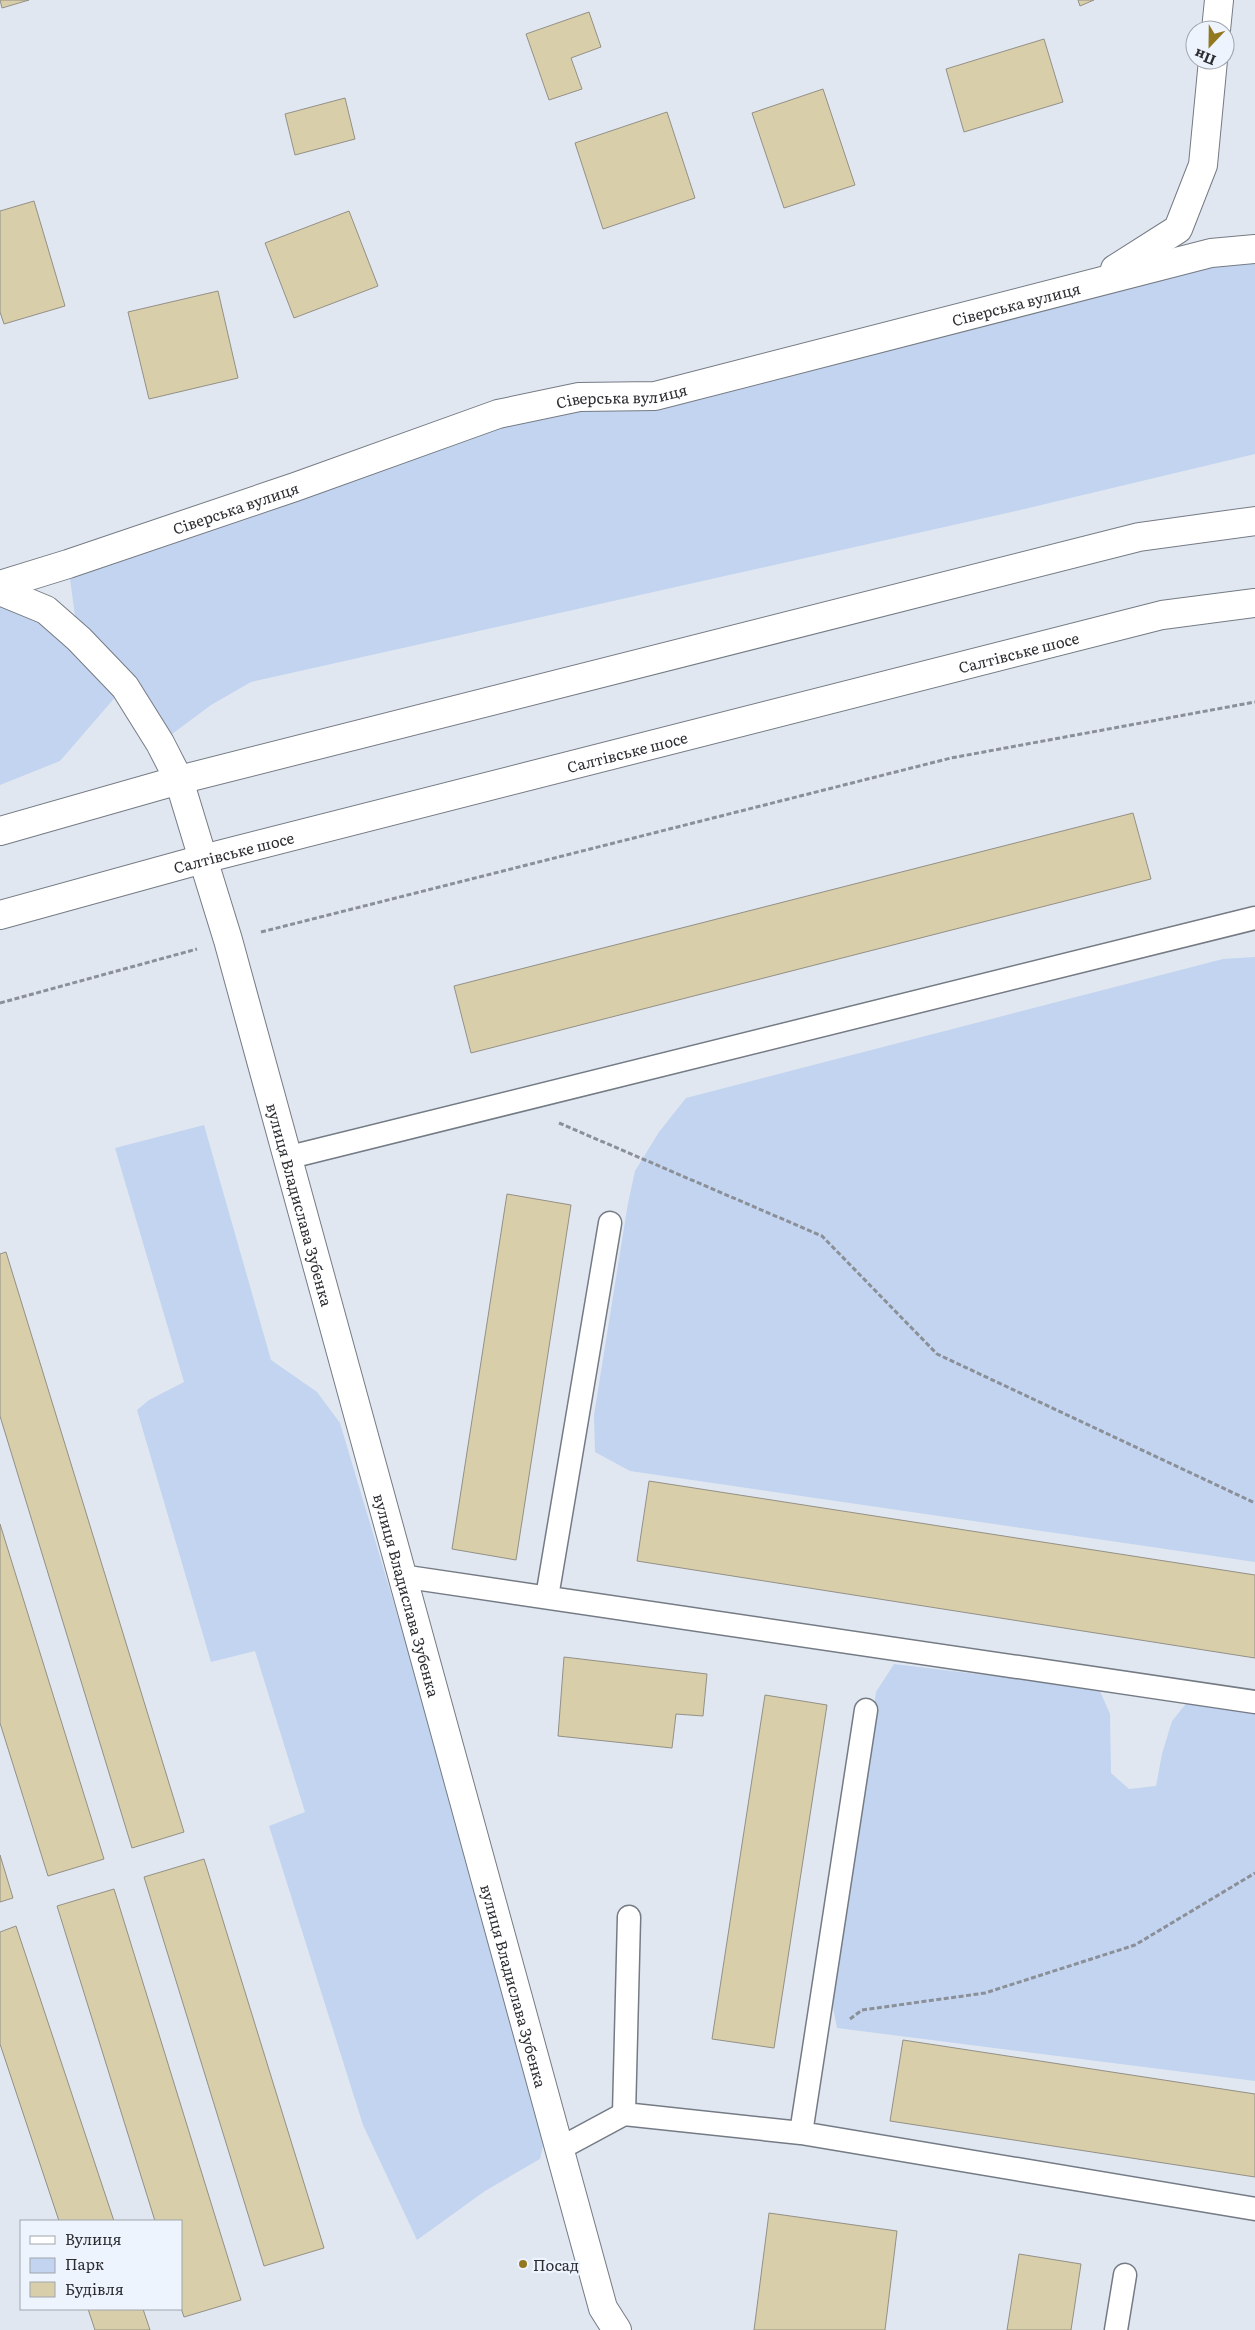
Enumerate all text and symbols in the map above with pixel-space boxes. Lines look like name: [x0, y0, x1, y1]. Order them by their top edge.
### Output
north arrow: [1185, 20, 1235, 70]
text: Пн: [1191, 45, 1219, 71]
street label: Сіверська вулиця: [949, 276, 1083, 331]
street label: Сіверська вулиця: [554, 377, 689, 413]
street label: Сіверська вулиця: [169, 475, 302, 539]
street label: Салтівське шосе: [956, 625, 1081, 678]
street label: Салтівське шосе: [564, 725, 690, 778]
street label: Салтівське шосе: [171, 825, 296, 878]
street label: вулиця Владислава Зубенка: [262, 1100, 340, 1310]
street label: вулиця Владислава Зубенка: [369, 1491, 447, 1700]
street label: вулиця Владислава Зубенка: [476, 1881, 554, 2091]
legend: [20, 2220, 182, 2310]
text: Вулиця: [65, 2227, 122, 2250]
text: Парк: [65, 2252, 104, 2275]
place label: Посад: [533, 2253, 579, 2276]
marker: Посад: [517, 2258, 529, 2270]
text: Будівля: [65, 2277, 124, 2300]

